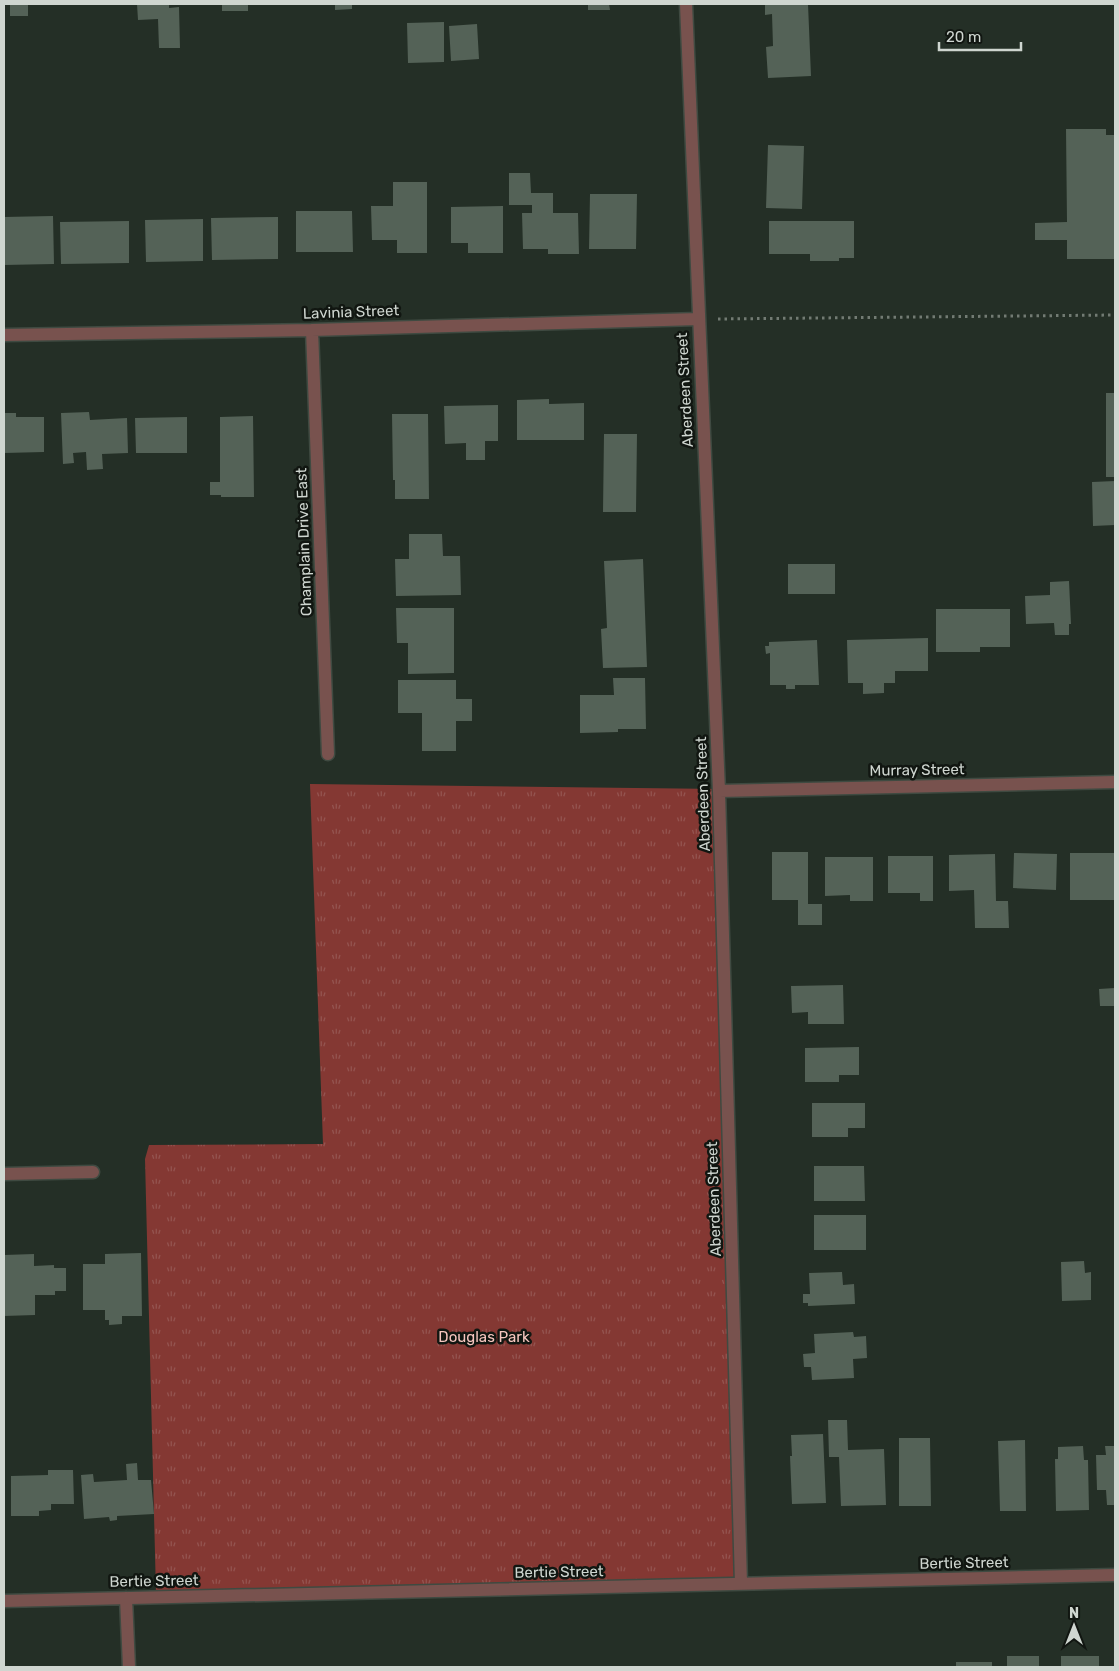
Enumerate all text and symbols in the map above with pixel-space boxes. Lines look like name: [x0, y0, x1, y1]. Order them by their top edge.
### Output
scale bar: [939, 20, 1022, 52]
text: 20 m: [946, 28, 981, 46]
street label: Lavinia Street: [302, 301, 400, 323]
street label: Aberdeen Street: [673, 332, 697, 448]
street label: Champlain Drive East: [292, 467, 316, 617]
street label: Aberdeen Street: [692, 736, 714, 852]
street label: Murray Street: [869, 760, 965, 780]
street label: Aberdeen Street: [703, 1141, 725, 1257]
park label: Douglas Park: [438, 1328, 530, 1346]
street label: Bertie Street: [919, 1553, 1009, 1573]
street label: Bertie Street: [514, 1562, 604, 1582]
street label: Bertie Street: [109, 1571, 199, 1591]
north arrow: [1049, 1601, 1099, 1651]
text: N: [1069, 1605, 1079, 1622]

